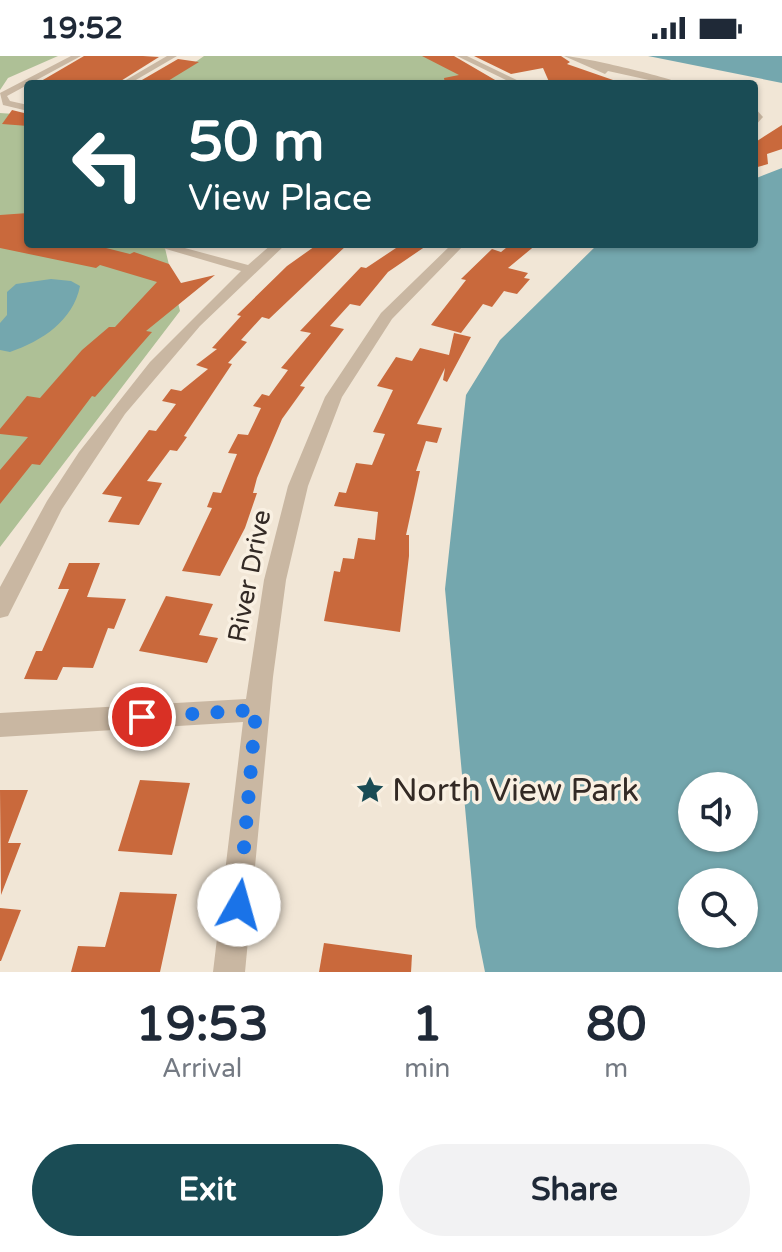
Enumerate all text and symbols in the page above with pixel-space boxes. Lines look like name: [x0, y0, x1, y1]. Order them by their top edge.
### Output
text: 19:52: [40, 10, 123, 47]
text: 50 m: [188, 109, 324, 176]
icon: left: [56, 112, 160, 216]
text: View Place: [188, 177, 372, 220]
street label: River Drive: [221, 507, 277, 645]
pin: [108, 683, 176, 751]
icon: arrive: [120, 695, 164, 739]
place label: North View Park: [392, 772, 639, 810]
map controls: [678, 772, 758, 948]
button: sound: [678, 772, 758, 852]
place icon: North View Park: [355, 775, 385, 805]
position arrow: [197, 863, 281, 947]
button: search: [678, 868, 758, 948]
text: 19:53: [136, 996, 269, 1054]
text: 1: [412, 996, 442, 1054]
text: 80: [586, 996, 646, 1054]
text: Arrival: [162, 1053, 242, 1084]
text: min: [404, 1053, 450, 1084]
text: m: [604, 1053, 628, 1084]
button: Exit: [32, 1144, 383, 1236]
button: Share: [399, 1144, 750, 1236]

